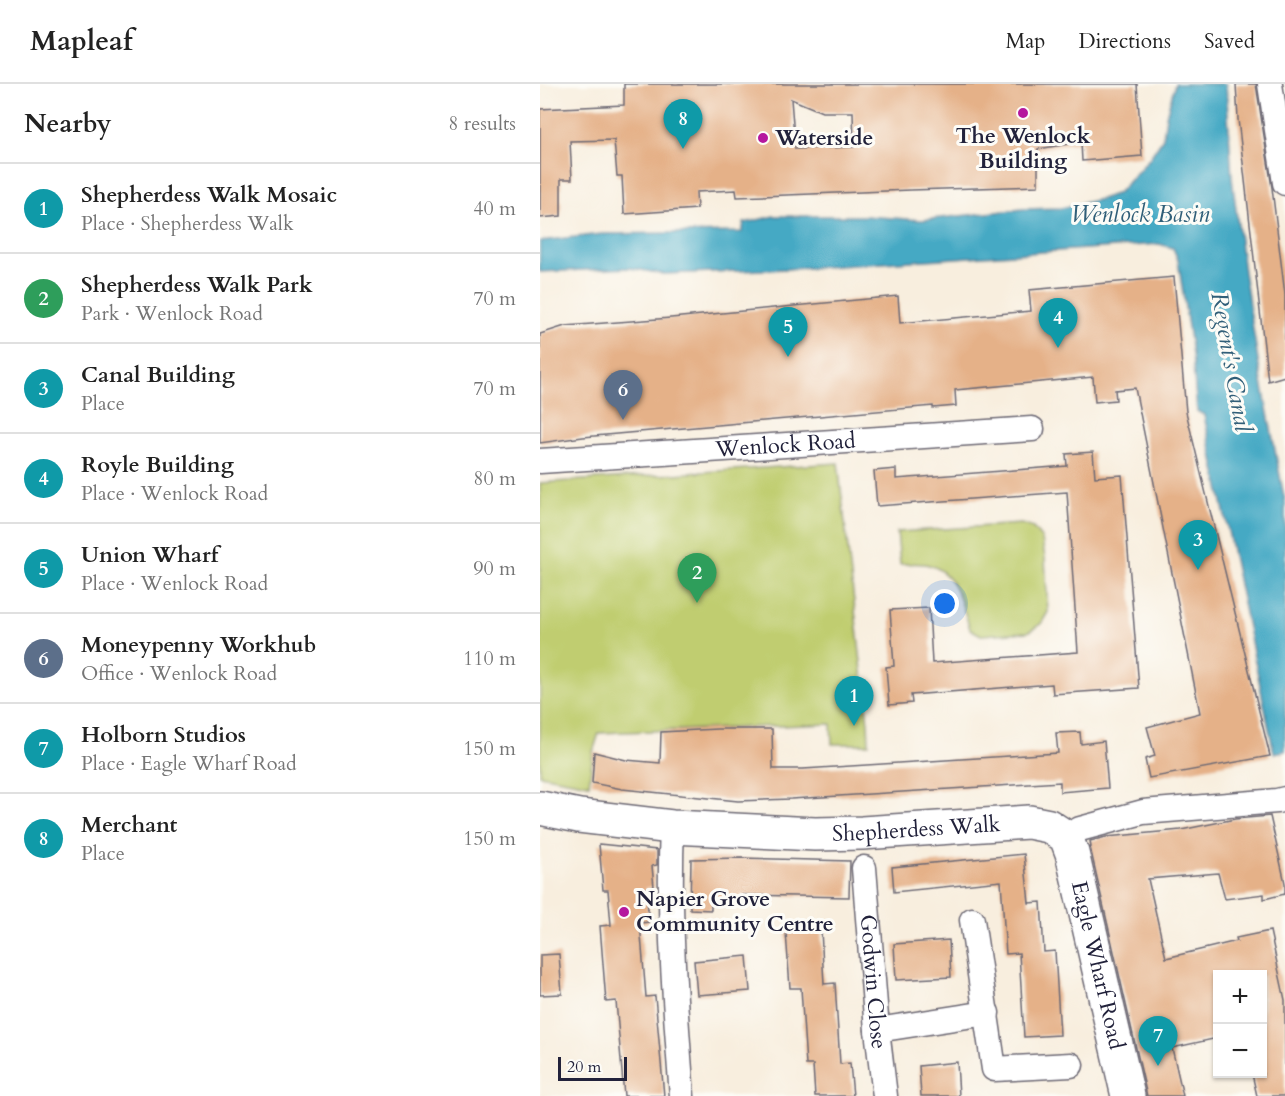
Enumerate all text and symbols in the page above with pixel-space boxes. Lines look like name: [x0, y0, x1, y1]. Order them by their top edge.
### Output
text: Mapleaf: [30, 22, 133, 60]
text: Map: [1005, 27, 1045, 56]
text: Directions: [1078, 27, 1171, 56]
text: Saved: [1204, 27, 1255, 56]
pin: 8: [664, 100, 702, 149]
text: Nearby: [24, 106, 112, 141]
marker: The Wenlock Building: [1016, 106, 1030, 120]
text: 8 results: [448, 110, 516, 137]
place label: The Wenlock Building: [956, 121, 1091, 176]
place label: Waterside: [774, 123, 873, 153]
marker: Waterside: [756, 131, 770, 145]
text: Shepherdess Walk Mosaic: [81, 180, 337, 210]
text: 1: [38, 195, 49, 222]
text: 40 m: [473, 195, 516, 222]
water label: Wenlock Basin: [1070, 198, 1210, 231]
text: Place · Shepherdess Walk: [81, 210, 294, 237]
text: Shepherdess Walk Park: [81, 270, 313, 300]
text: 2: [38, 285, 49, 312]
text: 70 m: [473, 285, 516, 312]
water label: Regent's Canal: [1202, 289, 1260, 436]
pin: 4: [1038, 298, 1078, 348]
text: Park · Wenlock Road: [81, 300, 263, 327]
pin: 5: [768, 308, 808, 357]
text: Canal Building: [81, 360, 235, 390]
pin: 6: [604, 370, 643, 420]
text: 3: [38, 375, 49, 402]
text: 70 m: [473, 375, 516, 402]
text: Place: [81, 390, 125, 417]
street label: Wenlock Road: [713, 425, 857, 465]
text: Royle Building: [81, 450, 234, 480]
text: 4: [38, 465, 49, 492]
text: 80 m: [473, 465, 516, 492]
text: Place · Wenlock Road: [81, 480, 268, 507]
pin: 3: [1178, 520, 1218, 570]
text: Union Wharf: [81, 540, 218, 570]
pin: 2: [678, 554, 716, 603]
text: 5: [38, 555, 49, 582]
text: 90 m: [473, 555, 516, 582]
text: Place · Wenlock Road: [81, 570, 268, 597]
your location: [930, 589, 959, 618]
text: Moneypenny Workhub: [81, 630, 316, 660]
text: 6: [38, 645, 49, 672]
text: 110 m: [463, 645, 516, 672]
text: Office · Wenlock Road: [81, 660, 277, 687]
pin: 1: [834, 676, 874, 726]
text: Holborn Studios: [81, 720, 246, 750]
text: 7: [38, 735, 49, 762]
text: 150 m: [463, 735, 516, 762]
text: Place · Eagle Wharf Road: [81, 750, 297, 777]
street label: Shepherdess Walk: [832, 809, 1002, 849]
text: Merchant: [81, 810, 177, 840]
text: 8: [38, 825, 49, 852]
text: 150 m: [463, 825, 516, 852]
text: Place: [81, 840, 125, 867]
street label: Eagle Wharf Road: [1064, 878, 1132, 1053]
place label: Napier Grove Community Centre: [636, 884, 834, 939]
marker: Napier Grove Community Centre: [617, 905, 631, 919]
street label: Godwin Close: [853, 913, 894, 1051]
map controls: [1213, 970, 1267, 1078]
button: +: [1213, 970, 1267, 1024]
pin: 7: [1138, 1016, 1178, 1066]
button: −: [1213, 1024, 1267, 1078]
scale bar: [558, 1054, 627, 1082]
text: 20 m: [567, 1056, 601, 1078]

